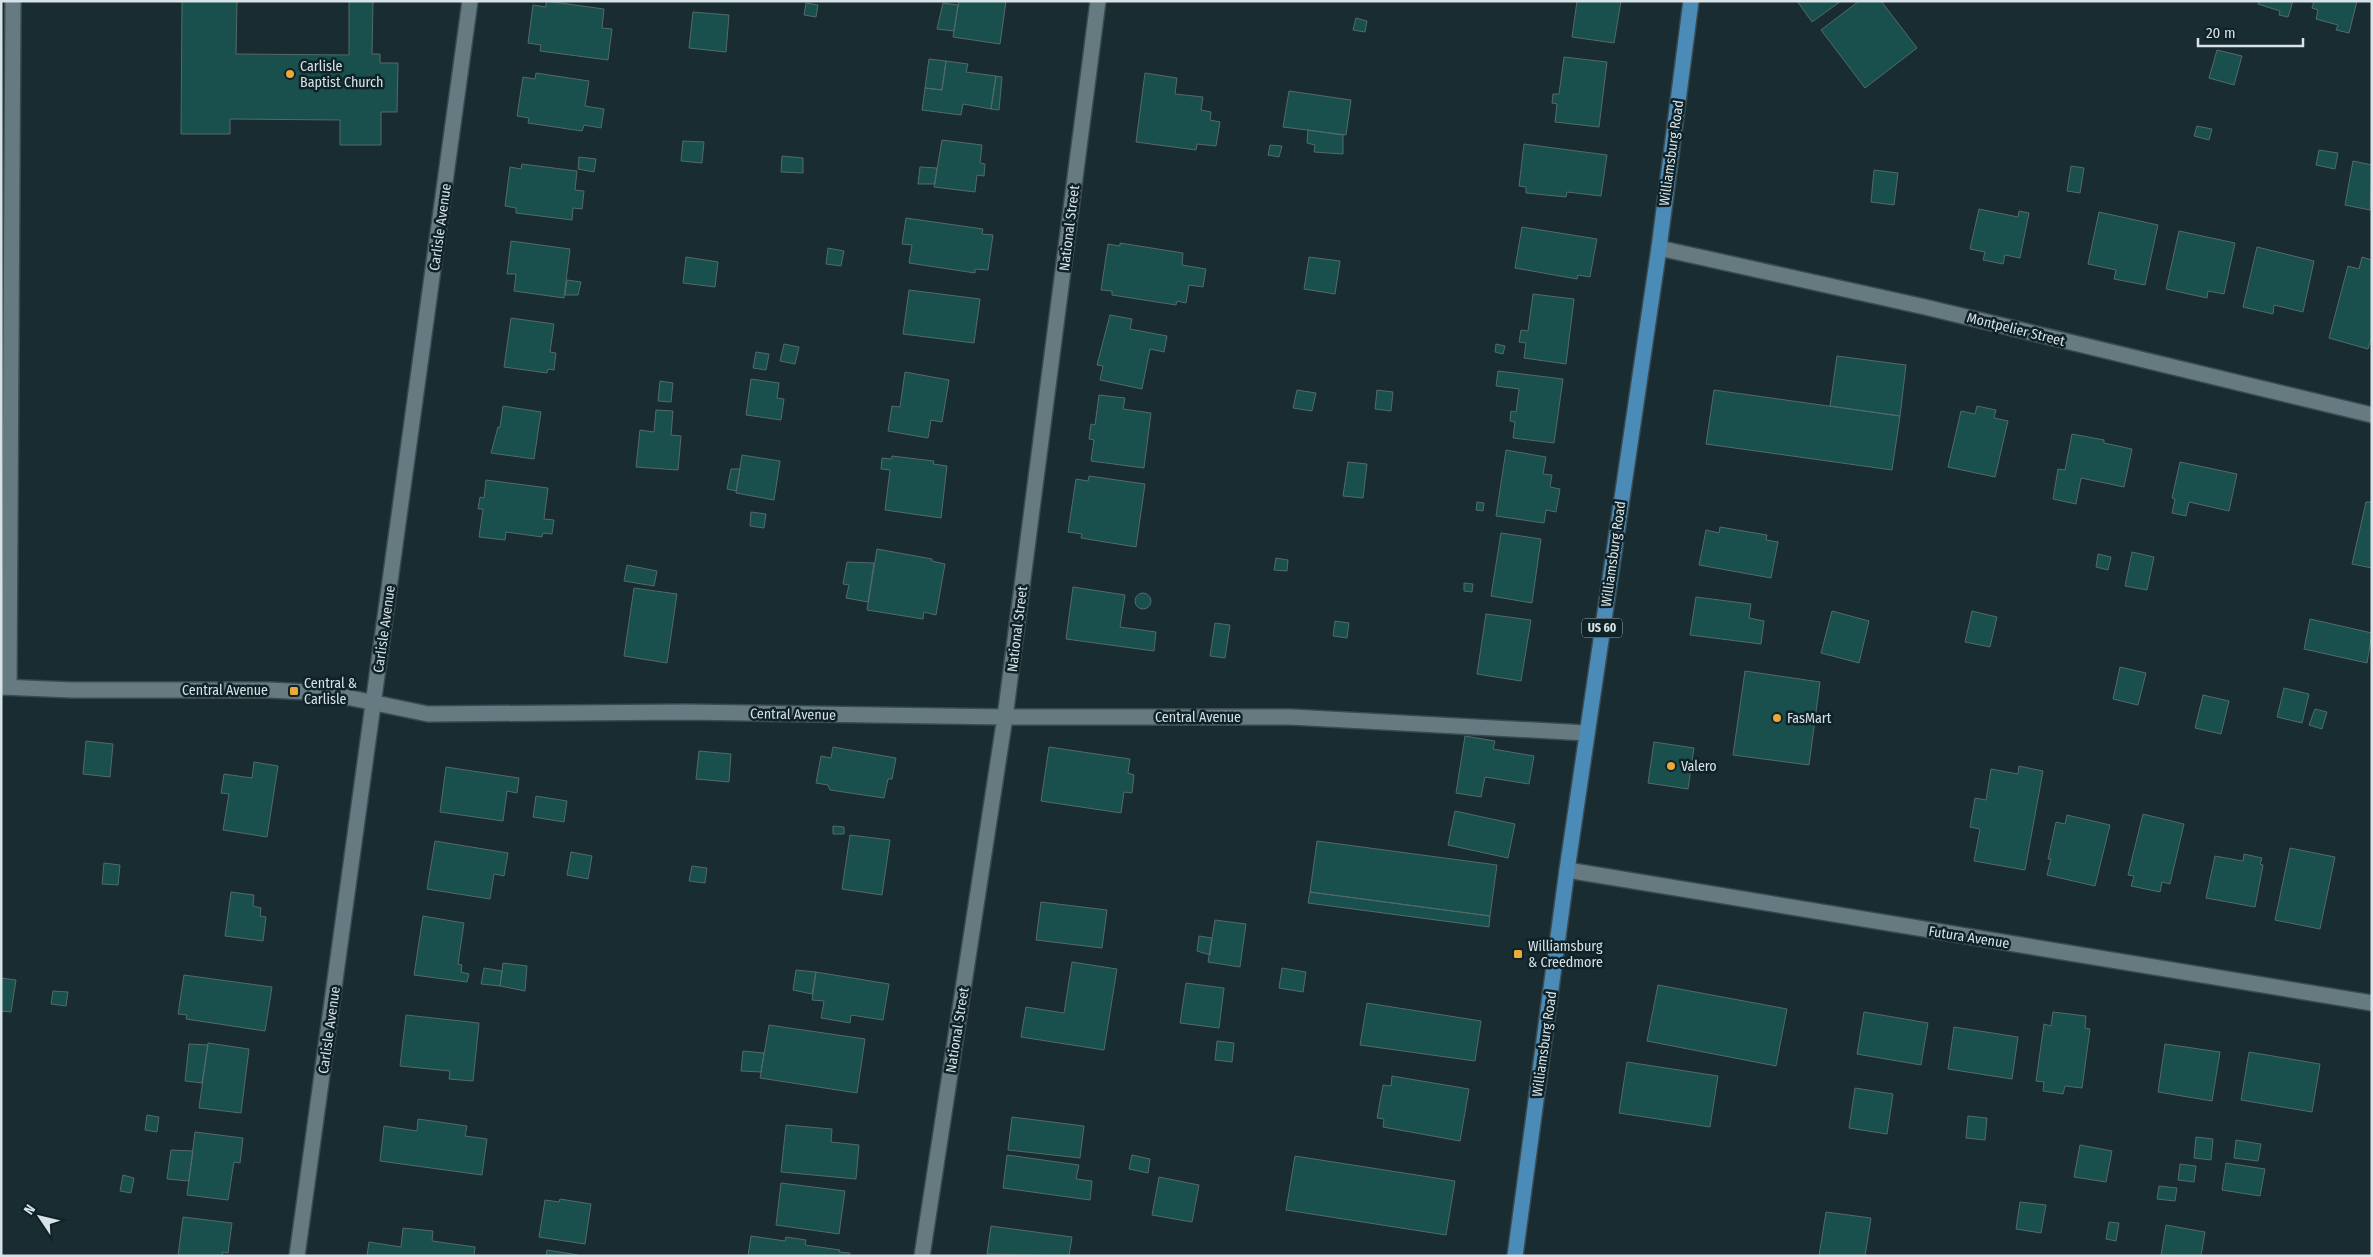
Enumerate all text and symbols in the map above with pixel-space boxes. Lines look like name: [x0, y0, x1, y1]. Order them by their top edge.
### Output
scale bar: [2198, 15, 2303, 47]
text: 20 m: [2206, 24, 2236, 42]
place label: Carlisle Baptist Church: [300, 58, 383, 91]
marker: Carlisle Baptist Church: [284, 68, 296, 80]
street label: Williamsburg Road: [1656, 99, 1687, 207]
street label: Carlisle Avenue: [426, 182, 455, 272]
street label: National Street: [1056, 184, 1083, 272]
street label: Montpelier Street: [1965, 309, 2067, 350]
street label: Williamsburg Road: [1598, 500, 1629, 608]
street label: Carlisle Avenue: [370, 584, 399, 674]
street label: National Street: [1004, 585, 1031, 673]
road number: US 60: [1582, 618, 1622, 638]
place label: Central & Carlisle: [304, 675, 357, 708]
street label: Central Avenue: [182, 682, 268, 699]
marker: Central & Carlisle: [288, 685, 300, 697]
street label: Central Avenue: [750, 705, 836, 724]
street label: Central Avenue: [1155, 709, 1241, 726]
place label: FasMart: [1787, 710, 1832, 727]
marker: FasMart: [1771, 712, 1783, 724]
place label: Valero: [1681, 758, 1717, 775]
marker: Valero: [1665, 760, 1677, 772]
street label: Futura Avenue: [1927, 923, 2011, 952]
place label: Williamsburg & Creedmore: [1528, 938, 1603, 971]
marker: Williamsburg & Creedmore: [1512, 948, 1524, 960]
street label: Carlisle Avenue: [315, 985, 344, 1075]
street label: National Street: [942, 986, 973, 1074]
street label: Williamsburg Road: [1529, 990, 1560, 1098]
north arrow: [15, 1192, 65, 1242]
text: N: [20, 1202, 39, 1218]

